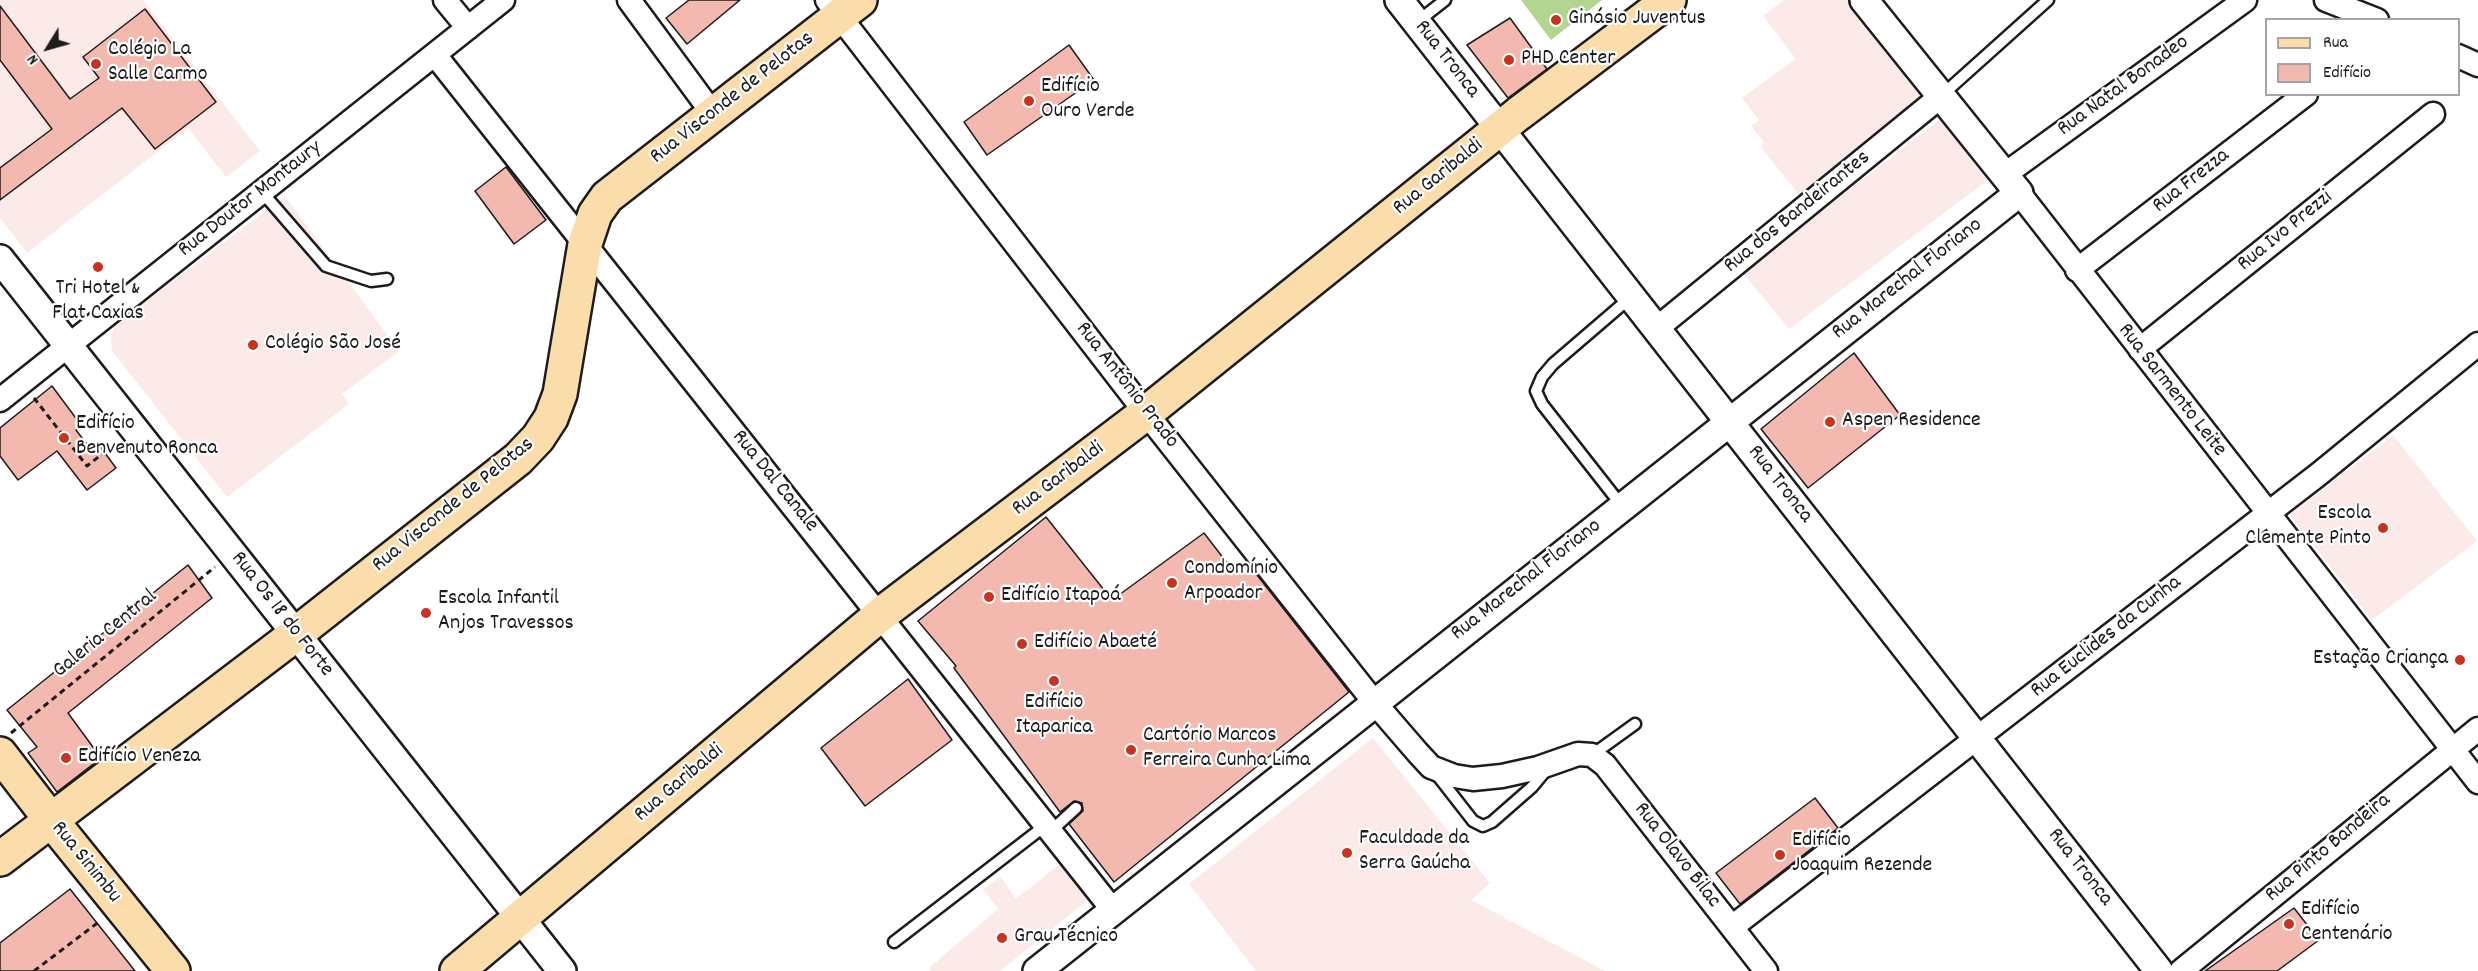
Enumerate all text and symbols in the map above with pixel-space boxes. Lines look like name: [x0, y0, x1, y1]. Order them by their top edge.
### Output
place label: Ginásio Juventus: [1568, 7, 1706, 33]
marker: Ginásio Juventus: [1549, 13, 1563, 27]
street label: Rua Tronca: [1407, 16, 1485, 104]
north arrow: [18, 18, 78, 78]
legend: [2265, 18, 2460, 96]
street label: Rua Visconde de Pelotas: [646, 27, 820, 171]
street label: Rua Natal Bonadeo: [2053, 30, 2195, 144]
text: Rua: [2323, 31, 2348, 56]
place label: Colégio La Salle Carmo: [108, 38, 207, 90]
place label: PHD Center: [1521, 47, 1615, 73]
text: N: [22, 49, 45, 69]
marker: PHD Center: [1502, 53, 1516, 67]
marker: Colégio La Salle Carmo: [89, 57, 103, 71]
text: Edifício: [2323, 61, 2371, 86]
place label: Edifício Ouro Verde: [1041, 75, 1135, 126]
marker: Edifício Ouro Verde: [1022, 94, 1036, 108]
street label: Rua Garibaldi: [1388, 134, 1490, 222]
street label: Rua Doutor Montaury: [174, 136, 328, 264]
street label: Rua Frezza: [2148, 144, 2236, 220]
street label: Rua dos Bandeirantes: [1720, 146, 1876, 280]
street label: Rua Ivo Prezzi: [2233, 186, 2339, 278]
street label: Rua Marechal Floriano: [1828, 213, 1988, 347]
marker: Tri Hotel & Flat Caxias: [91, 260, 105, 274]
place label: Tri Hotel & Flat Caxias: [52, 277, 144, 328]
street label: Rua Antônio Prado: [1068, 317, 1184, 455]
street label: Rua Sarmento Leite: [2111, 319, 2231, 463]
place label: Colégio São José: [265, 332, 401, 358]
marker: Colégio São José: [246, 338, 260, 352]
place label: Aspen Residence: [1842, 409, 1981, 435]
place label: Edifício Benvenuto Ronca: [76, 412, 218, 464]
marker: Aspen Residence: [1823, 415, 1837, 429]
street label: Rua Dal Canale: [725, 425, 823, 539]
marker: Edifício Benvenuto Ronca: [57, 431, 71, 445]
street label: Rua Visconde de Pelotas: [368, 433, 540, 579]
street label: Rua Garibaldi: [1008, 437, 1110, 523]
street label: Rua Tronca: [1740, 441, 1818, 529]
place label: Escola Clemente Pinto: [2245, 502, 2371, 554]
street label: Rua Marechal Floriano: [1447, 514, 1607, 648]
marker: Escola Clemente Pinto: [2376, 521, 2390, 535]
street label: Rua Os 18 do Forte: [224, 547, 338, 683]
place label: Condomínio Arpoador: [1184, 557, 1278, 608]
street label: Rua Euclides da Cunha: [2026, 571, 2188, 705]
marker: Condomínio Arpoador: [1165, 576, 1179, 590]
place label: Edifício Itapoá: [1001, 584, 1121, 610]
street label: Galeria Central: [49, 585, 163, 685]
place label: Escola Infantil Anjos Travessos: [438, 587, 574, 638]
marker: Edifício Itapoá: [982, 590, 996, 604]
marker: Escola Infantil Anjos Travessos: [419, 606, 433, 620]
place label: Edifício Abaeté: [1034, 631, 1157, 657]
marker: Edifício Abaeté: [1015, 637, 1029, 651]
place label: Estação Criança: [2313, 647, 2448, 673]
marker: Estação Criança: [2453, 653, 2467, 667]
marker: Edifício Itaparica: [1047, 674, 1061, 688]
place label: Edifício Itaparica: [1015, 691, 1093, 742]
place label: Cartório Marcos Ferreira Cunha Lima: [1143, 724, 1310, 776]
street label: Rua Garibaldi: [630, 739, 730, 829]
marker: Cartório Marcos Ferreira Cunha Lima: [1124, 743, 1138, 757]
place label: Edifício Veneza: [78, 745, 201, 771]
marker: Edifício Veneza: [59, 751, 73, 765]
street label: Rua Pinto Bandeira: [2261, 789, 2397, 909]
street label: Rua Olavo Bilac: [1627, 798, 1725, 914]
street label: Rua Sinimbu: [44, 817, 126, 909]
street label: Rua Tronca: [2040, 824, 2118, 912]
place label: Faculdade da Serra Gaúcha: [1359, 827, 1470, 878]
place label: Edifício Joaquim Rezende: [1792, 829, 1932, 880]
marker: Faculdade da Serra Gaúcha: [1340, 846, 1354, 860]
marker: Edifício Joaquim Rezende: [1773, 848, 1787, 862]
place label: Edifício Centenário: [2301, 898, 2393, 950]
marker: Edifício Centenário: [2282, 917, 2296, 931]
place label: Grau Técnico: [1014, 925, 1118, 951]
marker: Grau Técnico: [995, 931, 1009, 945]

